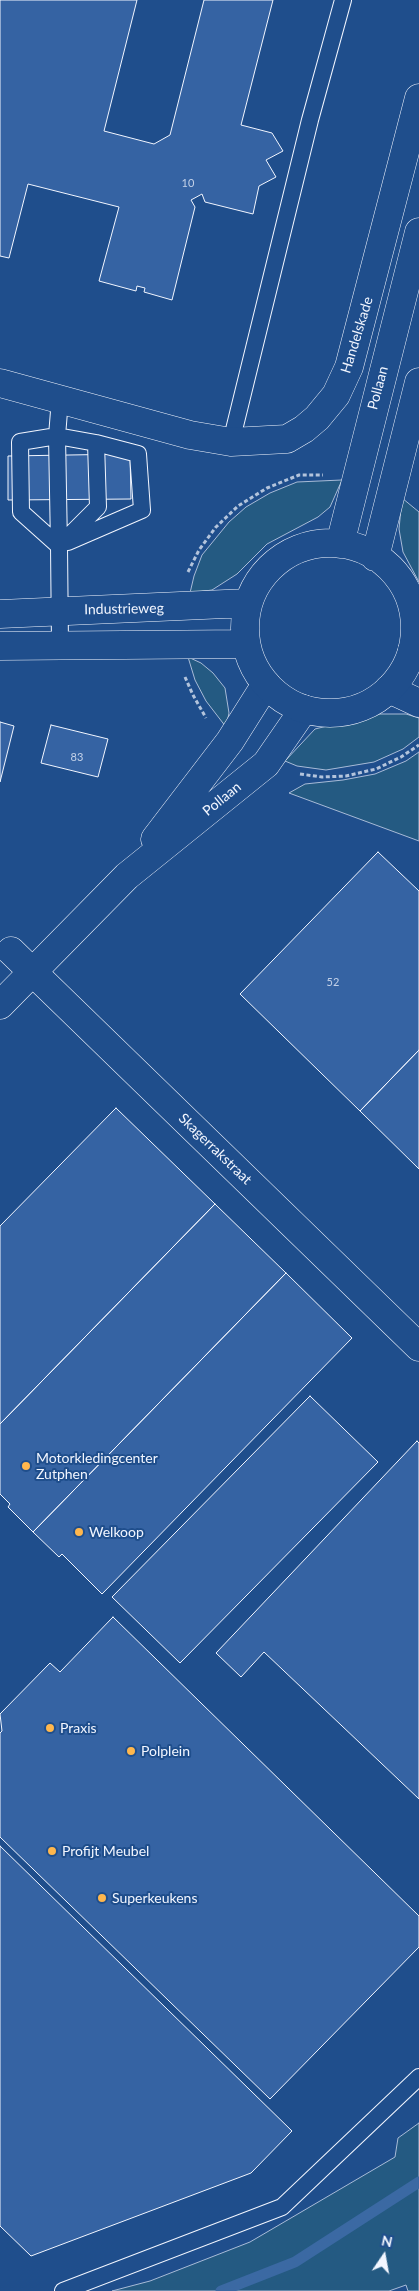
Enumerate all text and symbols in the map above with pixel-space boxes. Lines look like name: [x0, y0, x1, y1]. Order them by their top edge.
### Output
house number: 10: [182, 176, 194, 190]
street label: Handelskade: [337, 295, 377, 375]
street label: Pollaan: [364, 364, 392, 412]
street label: Industrieweg: [84, 600, 164, 618]
house number: 83: [71, 750, 83, 764]
street label: Pollaan: [199, 779, 245, 819]
house number: 52: [327, 975, 339, 989]
street label: Skagerrakstraat: [175, 1110, 255, 1188]
place label: Motorkledingcenter Zutphen: [36, 1450, 158, 1482]
marker: Motorkledingcenter Zutphen: [20, 1460, 32, 1472]
place label: Welkoop: [89, 1524, 144, 1540]
marker: Welkoop: [73, 1526, 85, 1538]
place label: Praxis: [60, 1720, 97, 1736]
marker: Praxis: [44, 1722, 56, 1734]
place label: Polplein: [141, 1743, 190, 1759]
marker: Polplein: [125, 1745, 137, 1757]
place label: Profijt Meubel: [62, 1843, 149, 1859]
marker: Profijt Meubel: [46, 1845, 58, 1857]
place label: Superkeukens: [112, 1890, 197, 1906]
marker: Superkeukens: [96, 1892, 108, 1904]
north arrow: [359, 2231, 409, 2281]
text: N: [380, 2231, 394, 2250]

